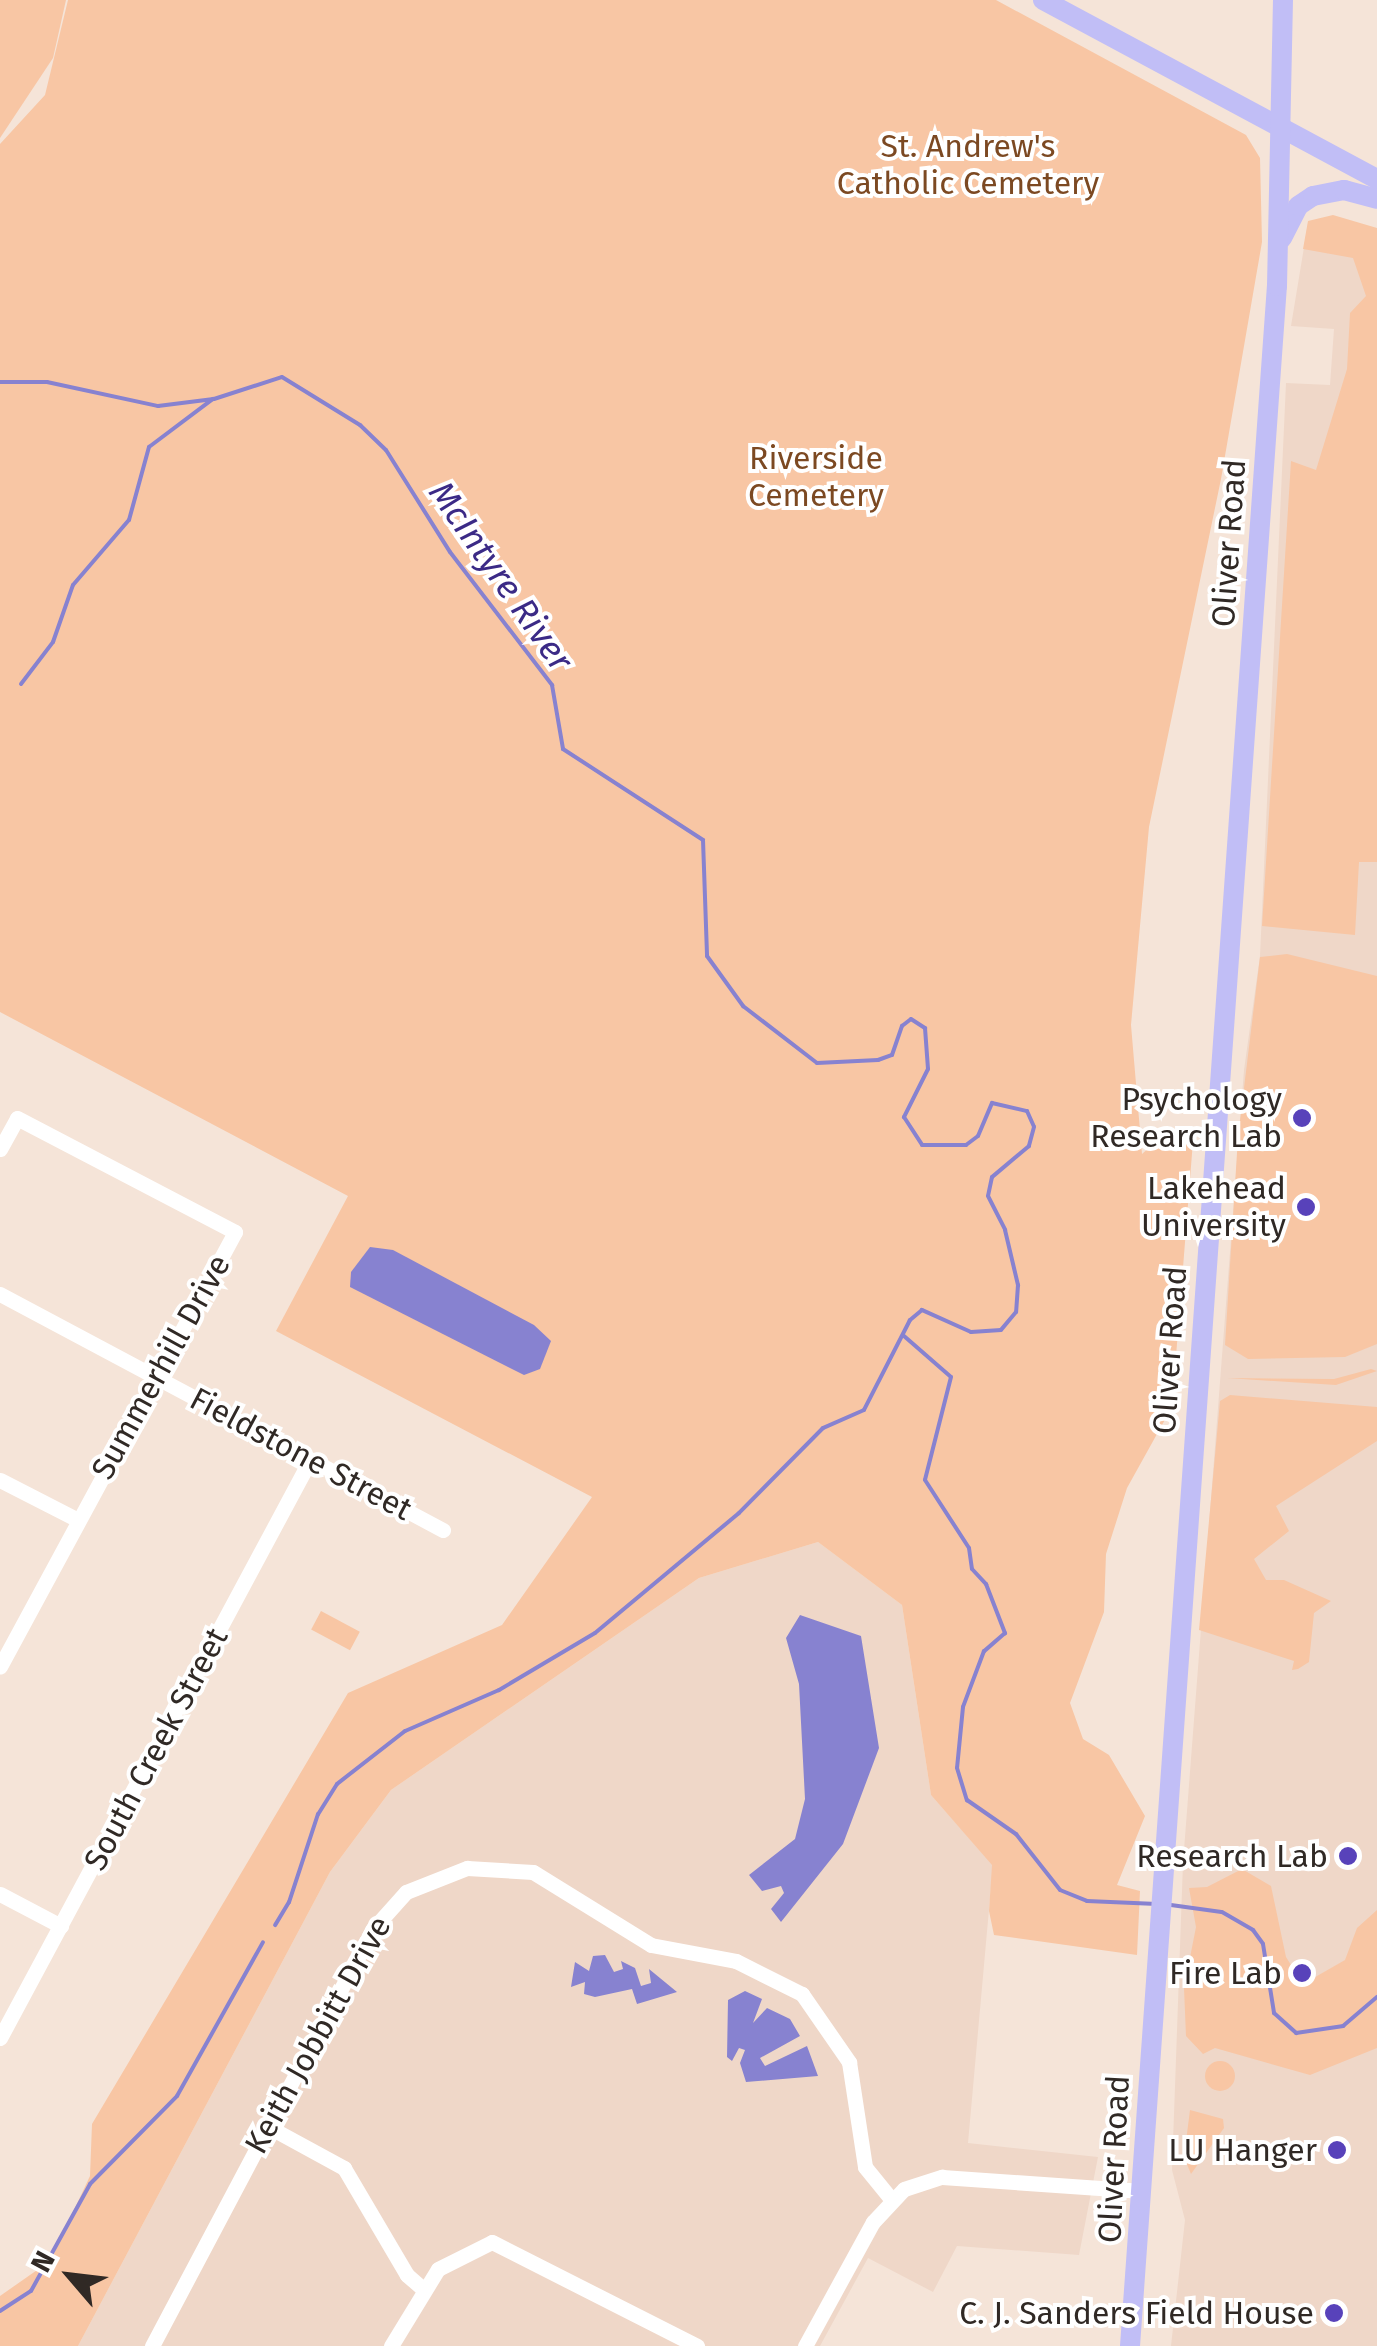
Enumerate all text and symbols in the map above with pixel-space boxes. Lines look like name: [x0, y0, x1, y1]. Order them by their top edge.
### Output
park label: St. Andrew's Catholic Cemetery: [837, 128, 1099, 203]
park label: Riverside Cemetery: [748, 440, 884, 515]
street label: Oliver Road: [1204, 458, 1254, 628]
water label: McIntyre River: [420, 473, 582, 679]
place label: Psychology Research Lab: [1090, 1081, 1282, 1156]
marker: Psychology Research Lab: [1291, 1107, 1313, 1129]
place label: Lakehead University: [1141, 1170, 1286, 1245]
marker: Lakehead University: [1295, 1196, 1317, 1218]
street label: Summerhill Drive: [83, 1248, 239, 1486]
street label: Oliver Road: [1145, 1265, 1195, 1435]
street label: Fieldstone Street: [184, 1379, 418, 1529]
street label: South Creek Street: [76, 1621, 236, 1877]
place label: Research Lab: [1136, 1837, 1328, 1875]
marker: Research Lab: [1337, 1845, 1359, 1867]
street label: Keith Jobbitt Drive: [237, 1909, 399, 2161]
place label: Fire Lab: [1169, 1954, 1282, 1992]
marker: Fire Lab: [1291, 1962, 1313, 1984]
street label: Oliver Road: [1090, 2074, 1138, 2244]
place label: LU Hanger: [1168, 2131, 1317, 2169]
marker: LU Hanger: [1326, 2139, 1348, 2161]
north arrow: [20, 2226, 120, 2326]
text: N: [24, 2246, 62, 2278]
place label: C. J. Sanders Field House: [959, 2294, 1314, 2332]
marker: C. J. Sanders Field House: [1323, 2302, 1345, 2324]

